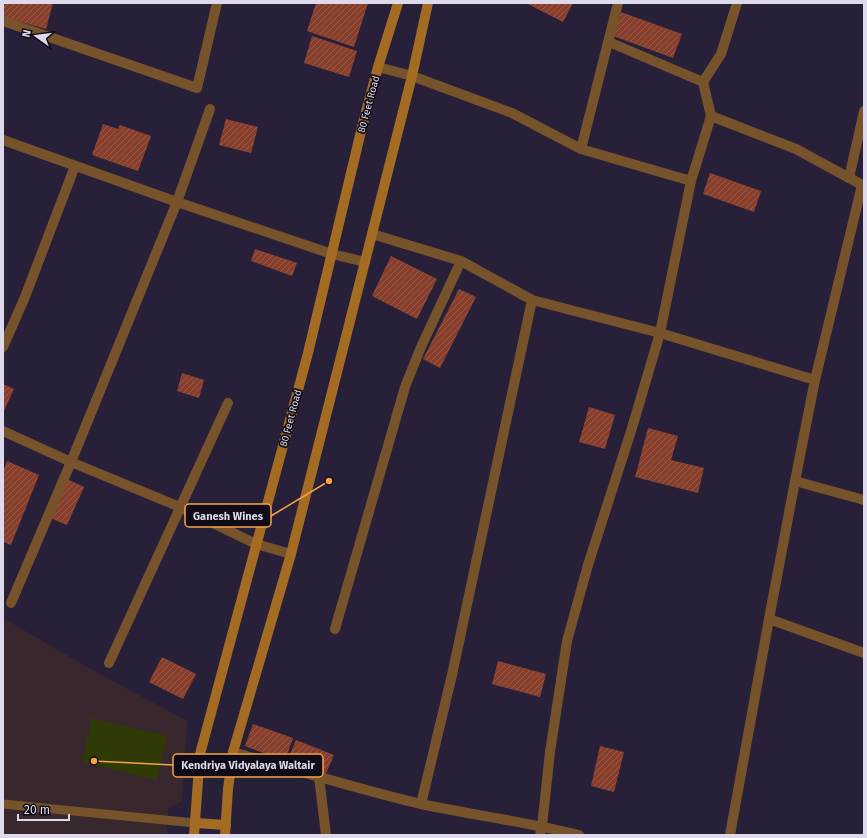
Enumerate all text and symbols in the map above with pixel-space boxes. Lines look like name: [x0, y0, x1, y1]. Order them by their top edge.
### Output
north arrow: [16, 16, 56, 56]
text: N: [20, 29, 34, 39]
street label: 80 Feet Road: [356, 74, 382, 134]
street label: 80 Feet Road: [278, 388, 304, 448]
callout: Ganesh Wines: [185, 504, 271, 527]
text: Ganesh Wines: [193, 510, 264, 523]
callout: Kendriya Vidyalaya Waltair: [173, 754, 323, 777]
text: Kendriya Vidyalaya Waltair: [181, 759, 315, 772]
scale bar: [18, 796, 69, 822]
text: 20 m: [24, 803, 50, 817]

